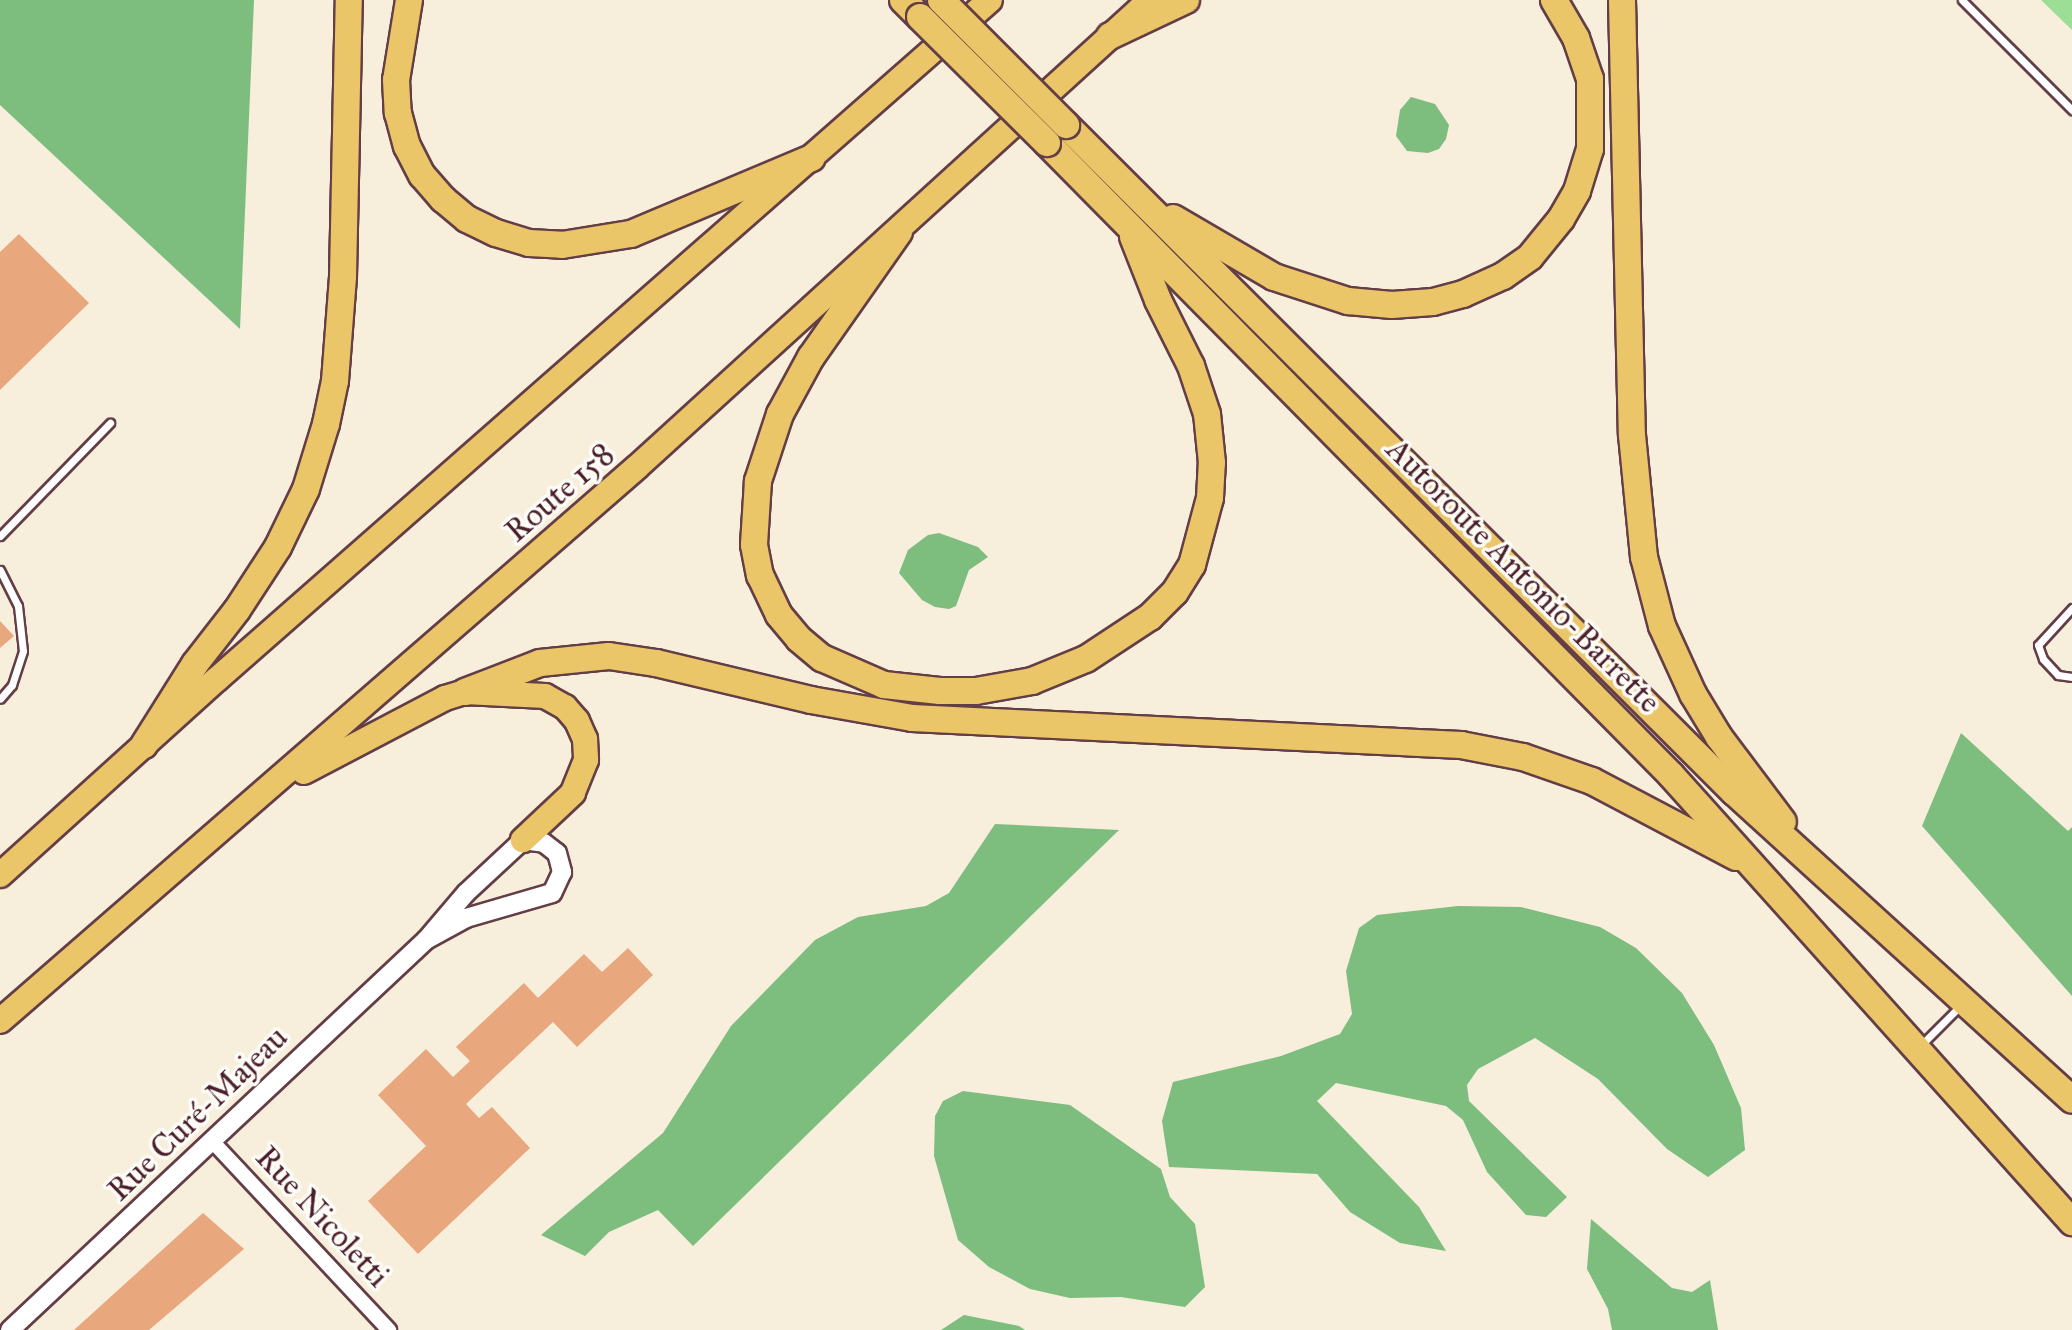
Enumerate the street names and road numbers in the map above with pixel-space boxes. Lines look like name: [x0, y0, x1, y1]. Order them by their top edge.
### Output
street label: Autoroute Antonio-Barrette: [1378, 431, 1668, 721]
street label: Route 158: [498, 435, 622, 551]
street label: Rue Curé-Majeau: [100, 1019, 296, 1209]
street label: Rue Nicoletti: [247, 1139, 397, 1295]

